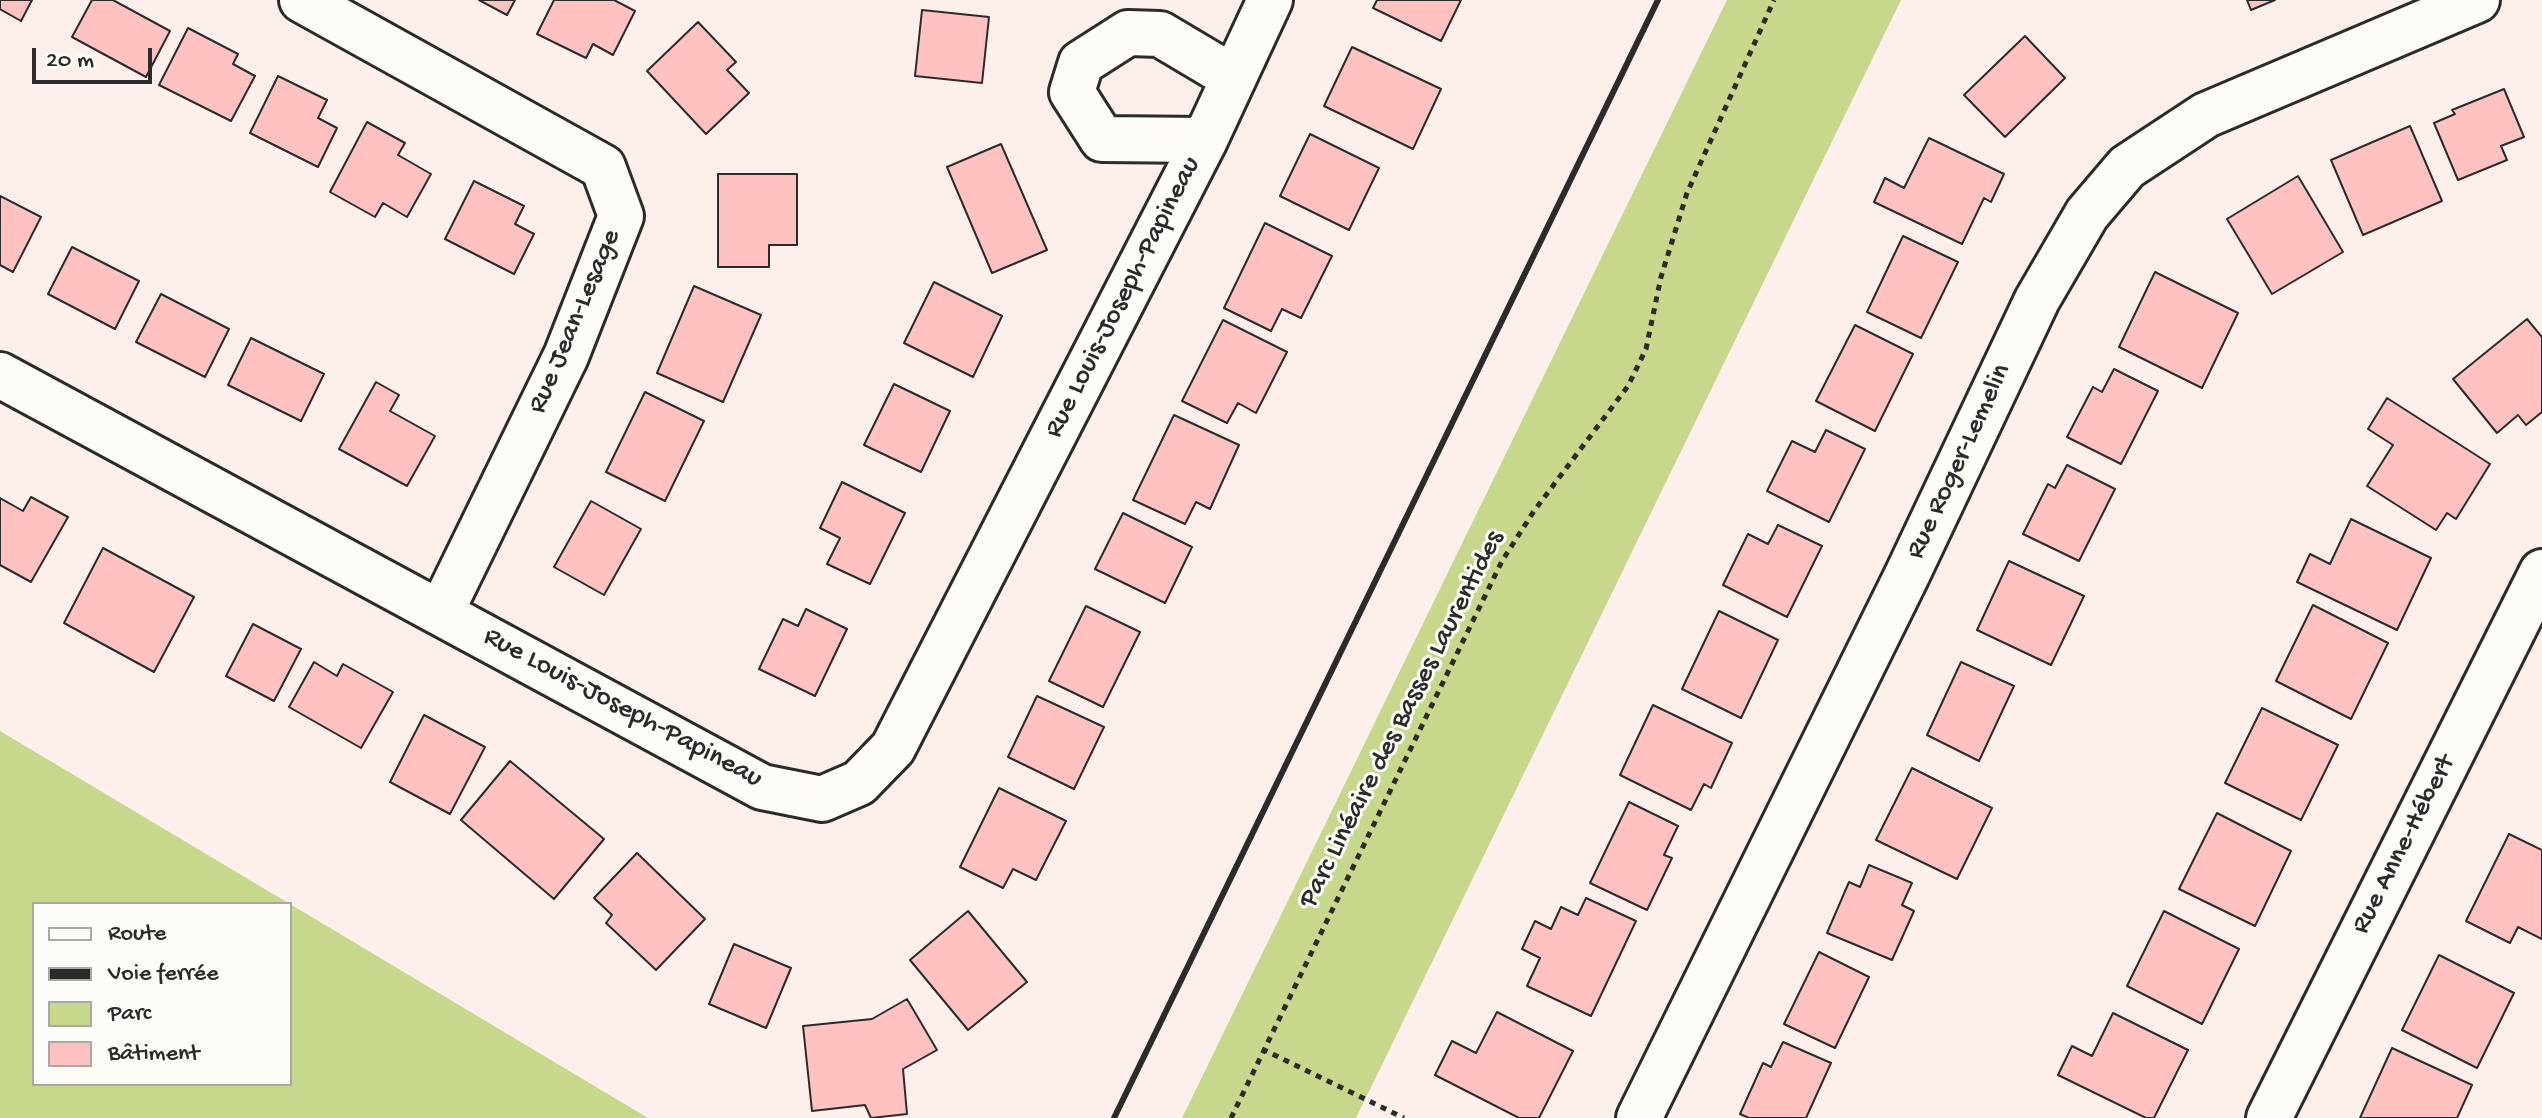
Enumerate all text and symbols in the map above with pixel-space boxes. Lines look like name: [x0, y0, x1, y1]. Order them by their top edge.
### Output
scale bar: [36, 32, 156, 82]
text: 20 m: [46, 47, 94, 76]
street label: Rue Louis-Joseph-Papineau: [1038, 152, 1210, 444]
street label: Rue Jean-Lesage: [522, 225, 630, 419]
street label: Rue Roger-Lemelin: [1900, 359, 2020, 565]
street label: Parc Linéaire des Basses Laurentides: [1293, 526, 1513, 914]
street label: Rue Louis-Joseph-Papineau: [477, 621, 767, 797]
street label: Rue Anne-Hébert: [2345, 750, 2465, 940]
legend: [32, 902, 292, 1086]
text: Route: [108, 920, 166, 949]
text: Voie ferrée: [108, 960, 219, 989]
text: Parc: [108, 1000, 151, 1029]
text: Bâtiment: [108, 1040, 199, 1069]

